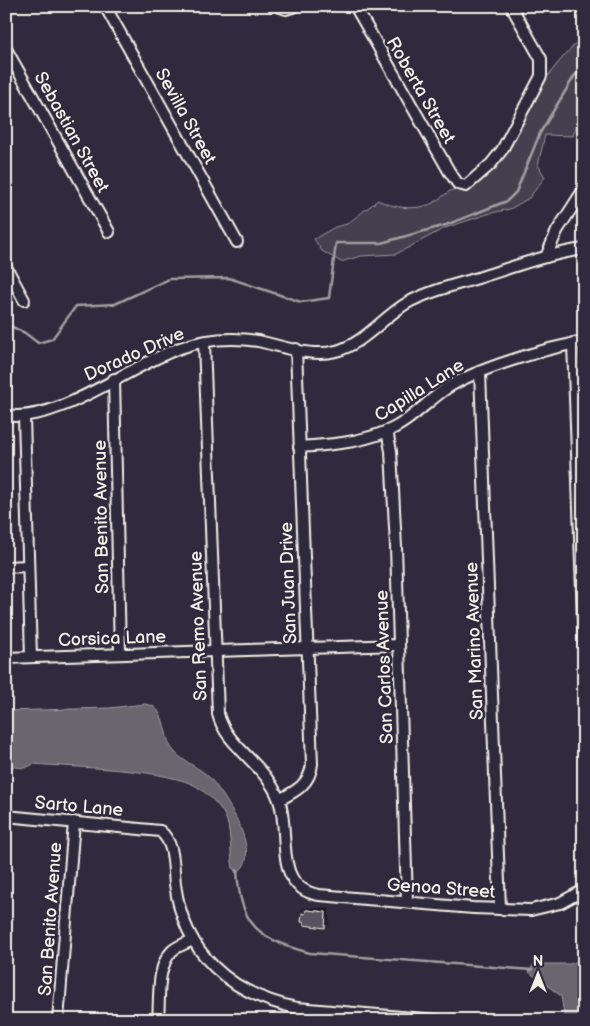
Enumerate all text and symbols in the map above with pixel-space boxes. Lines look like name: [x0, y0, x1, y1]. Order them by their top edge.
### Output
street label: Roberta Street: [382, 33, 460, 148]
street label: Sevilla Street: [151, 65, 221, 168]
street label: Sebastian Street: [30, 68, 114, 197]
street label: Dorado Drive: [81, 323, 188, 386]
street label: Capilla Lane: [371, 354, 468, 426]
street label: San Benito Avenue: [90, 440, 113, 594]
street label: San Juan Drive: [276, 521, 301, 644]
street label: San Remo Avenue: [185, 550, 212, 701]
street label: San Marino Avenue: [461, 561, 488, 720]
street label: San Carlos Avenue: [371, 589, 398, 744]
street label: Corsica Lane: [58, 626, 167, 651]
street label: Sarto Lane: [34, 792, 124, 821]
street label: San Benito Avenue: [35, 841, 66, 997]
street label: Genoa Street: [386, 874, 496, 903]
north arrow: [512, 948, 562, 998]
text: N: [533, 953, 543, 970]

